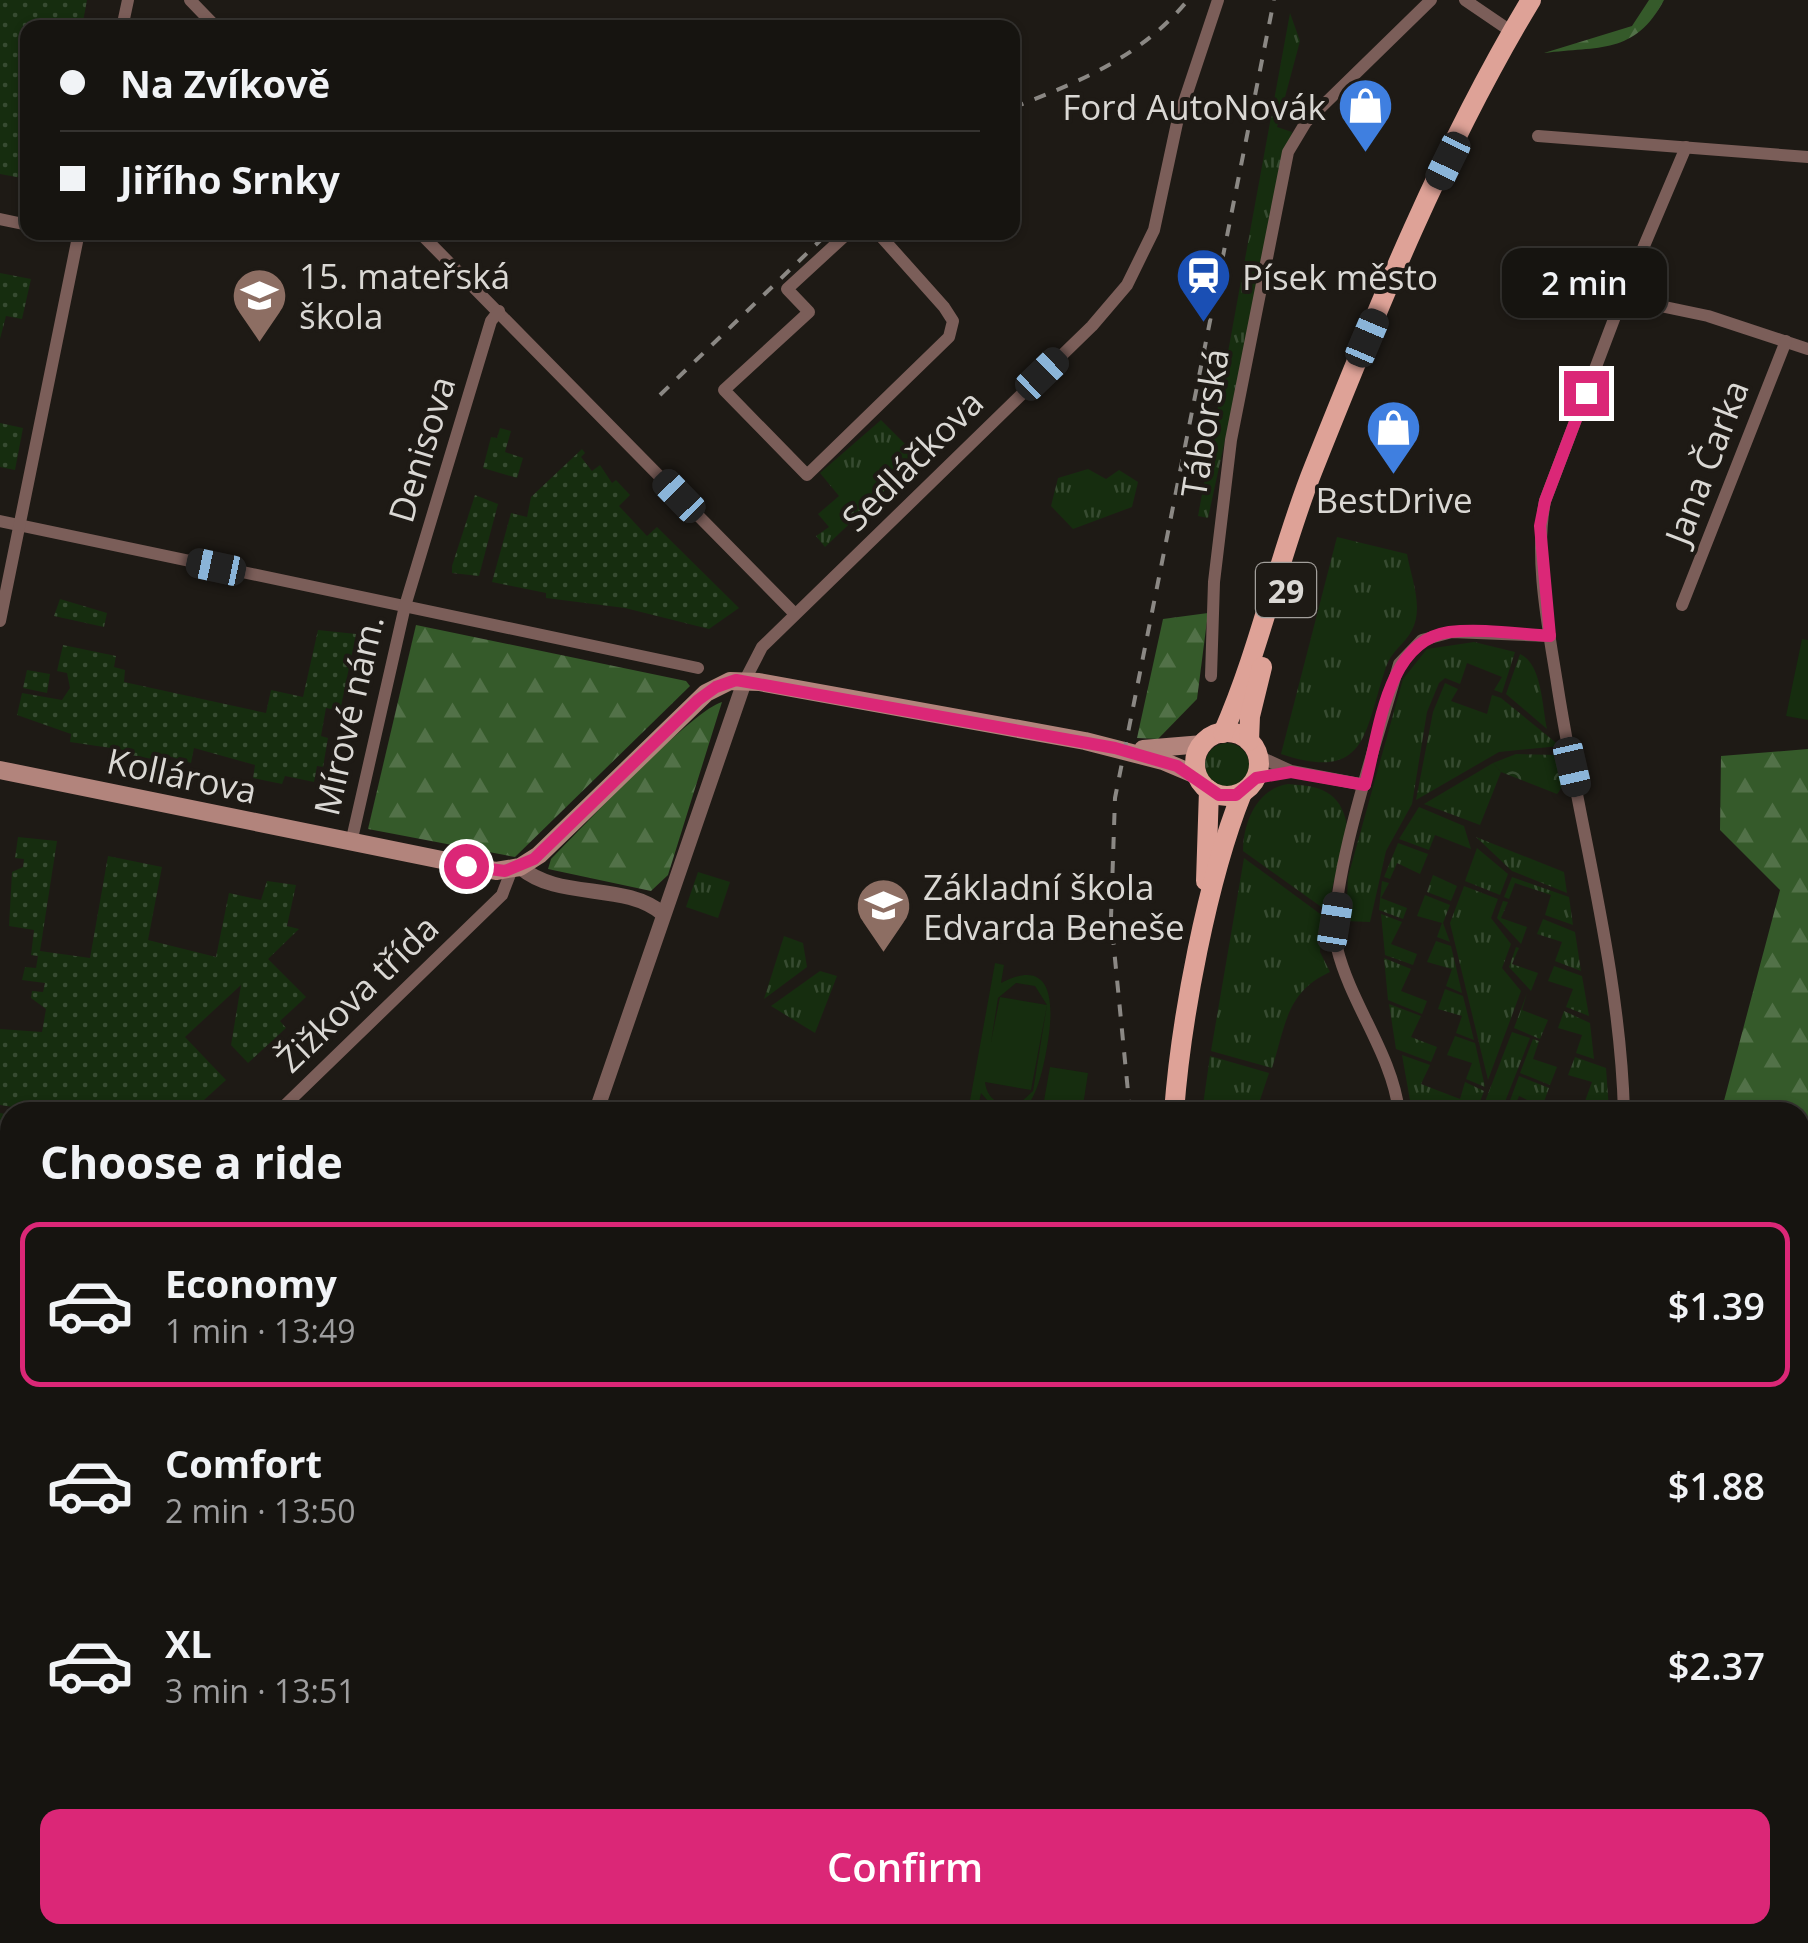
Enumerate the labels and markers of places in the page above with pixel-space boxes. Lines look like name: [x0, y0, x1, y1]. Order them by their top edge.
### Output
shop icon: Ford AutoNovák: [1335, 76, 1395, 155]
place label: Ford AutoNovák: [1062, 83, 1327, 130]
station icon: Písek město: [1173, 246, 1233, 325]
place label: 15. mateřská škola: [299, 252, 510, 339]
place label: Písek město: [1242, 253, 1438, 300]
school or university icon: 15. mateřská škola: [230, 265, 290, 344]
shop icon: BestDrive: [1364, 398, 1424, 477]
place label: BestDrive: [1315, 476, 1473, 523]
place label: Základní škola Edvarda Beneše: [923, 863, 1185, 950]
school or university icon: Základní škola Edvarda Beneše: [854, 876, 914, 955]

